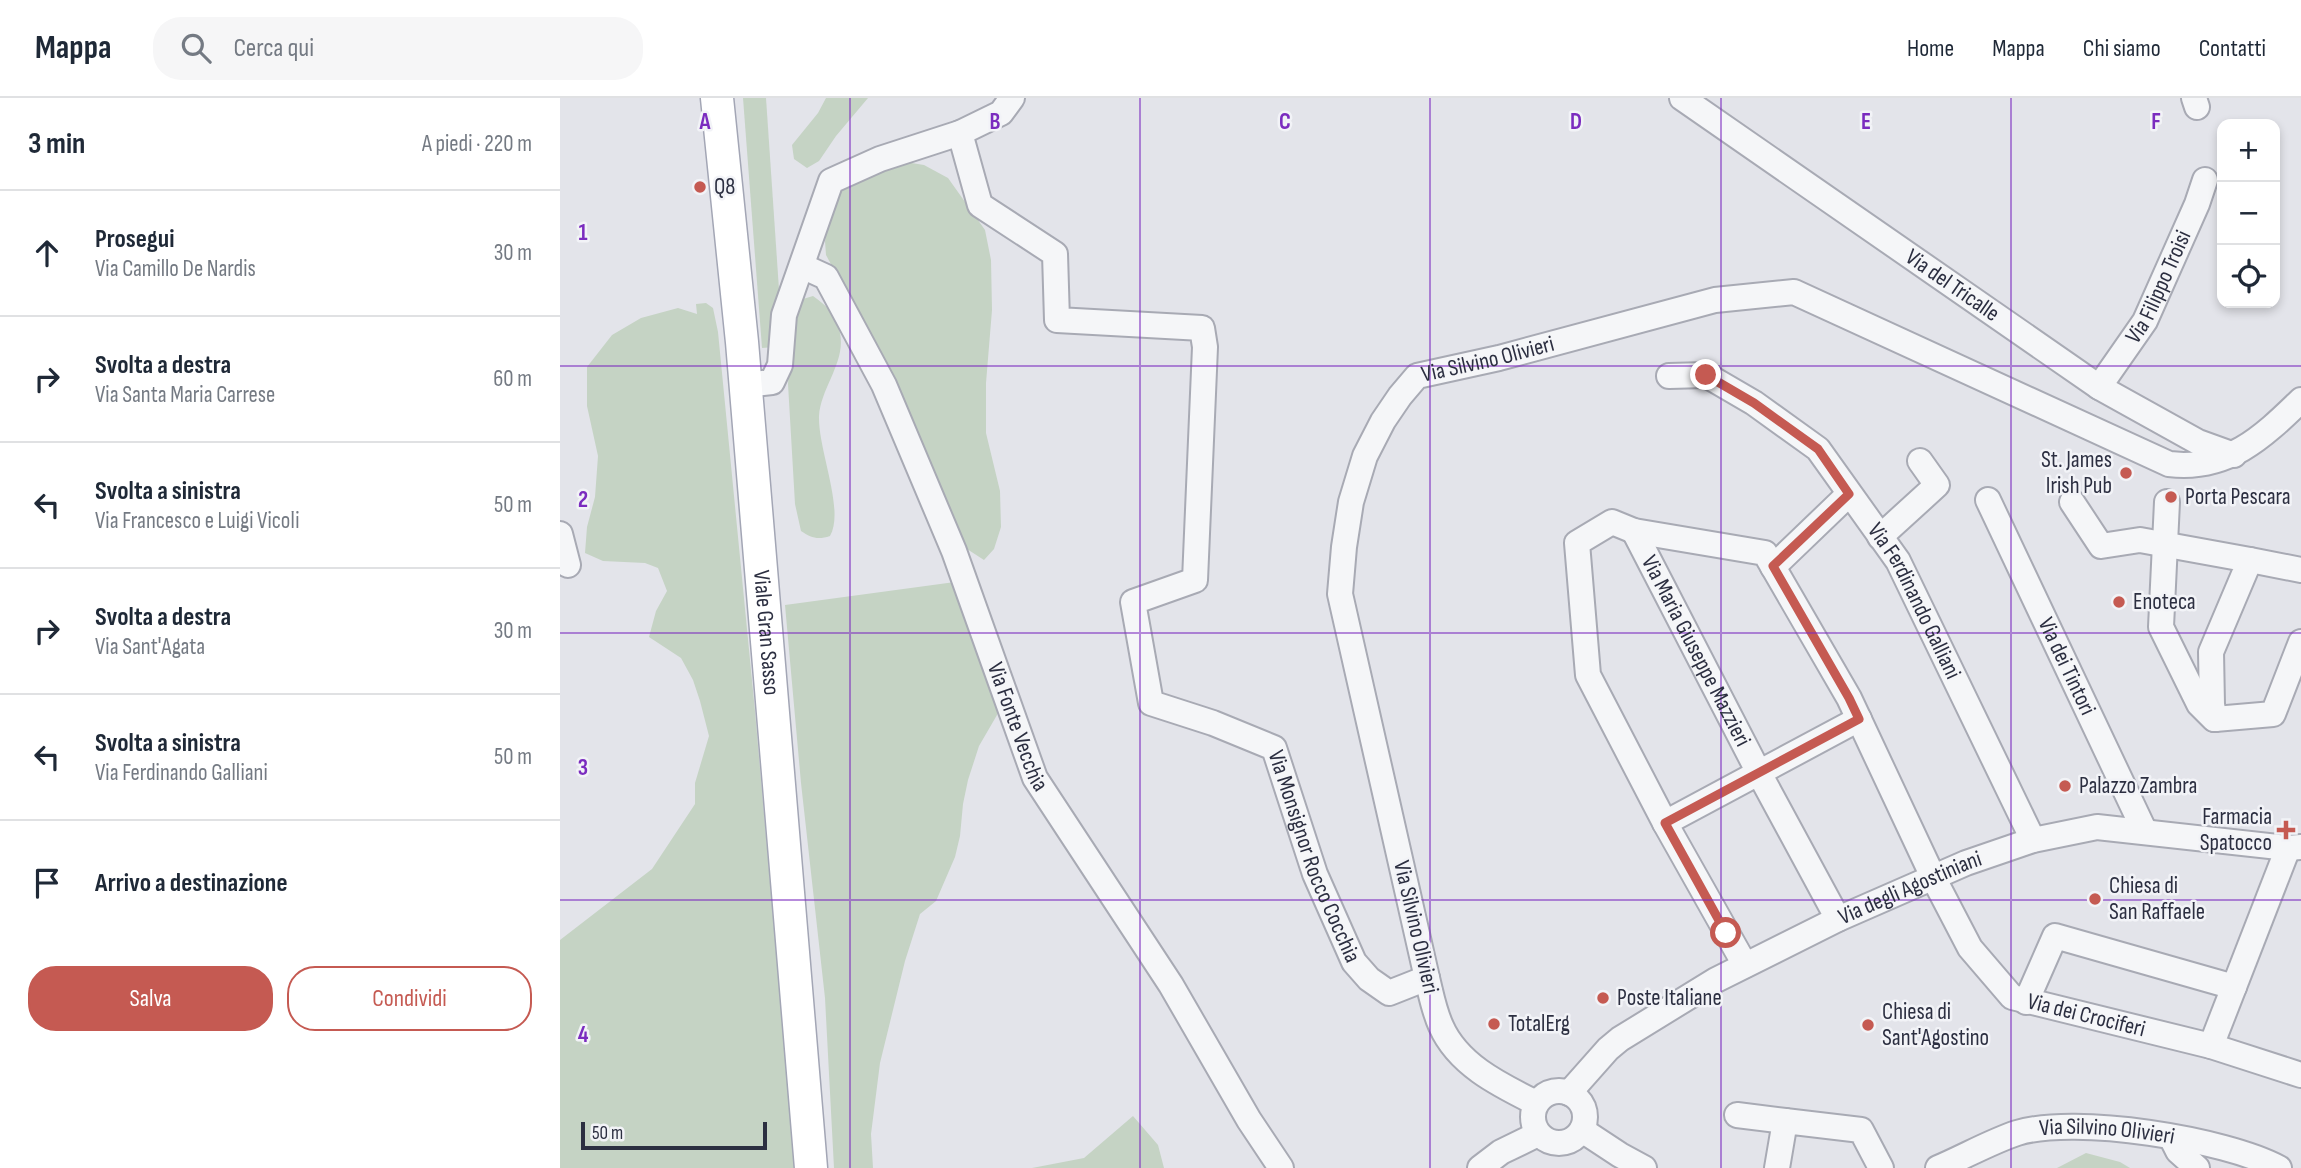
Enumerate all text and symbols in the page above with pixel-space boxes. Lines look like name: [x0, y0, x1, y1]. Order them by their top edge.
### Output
search box: [153, 17, 643, 80]
text: Mappa: [35, 28, 111, 68]
icon: search: [177, 29, 215, 67]
text: Cerca qui: [233, 33, 314, 64]
text: Home: [1907, 34, 1954, 63]
text: Mappa: [1992, 34, 2045, 63]
text: Chi siamo: [2083, 34, 2161, 63]
text: Contatti: [2199, 34, 2266, 63]
text: A: [699, 108, 712, 136]
text: B: [990, 108, 1001, 136]
text: C: [1279, 108, 1291, 136]
text: D: [1570, 108, 1582, 136]
text: E: [1861, 108, 1871, 136]
text: F: [2151, 108, 2161, 136]
map controls: [2217, 119, 2280, 308]
button: +: [2217, 119, 2280, 182]
text: 3 min: [28, 126, 85, 162]
text: A piedi · 220 m: [422, 130, 532, 158]
place label: Q8: [714, 173, 735, 201]
marker: Q8: [692, 179, 708, 195]
button: −: [2217, 182, 2280, 245]
text: 1: [578, 219, 588, 247]
text: Prosegui: [95, 224, 174, 255]
street label: Via Filippo Troisi: [2120, 226, 2197, 349]
icon: ahead: [28, 234, 66, 272]
text: 30 m: [494, 239, 532, 267]
street label: Via del Tricalle: [1900, 243, 2005, 328]
button: locate: [2217, 245, 2280, 308]
text: Via Camillo De Nardis: [95, 255, 256, 283]
street label: Via Silvino Olivieri: [1419, 330, 1557, 389]
text: Svolta a destra: [95, 350, 231, 381]
route end: [1690, 359, 1721, 390]
icon: right: [28, 360, 66, 398]
text: 60 m: [493, 365, 532, 393]
text: Via Santa Maria Carrese: [95, 381, 275, 409]
place label: St. James Irish Pub: [2041, 446, 2112, 500]
marker: St. James Irish Pub: [2118, 465, 2134, 481]
text: Svolta a sinistra: [95, 476, 241, 507]
place label: Porta Pescara: [2185, 483, 2291, 511]
icon: left: [28, 486, 66, 524]
text: 2: [578, 486, 588, 514]
marker: Porta Pescara: [2163, 489, 2179, 505]
text: 50 m: [494, 491, 532, 519]
text: Via Francesco e Luigi Vicoli: [95, 507, 299, 535]
street label: Via Ferdinando Galliani: [1861, 517, 1967, 684]
street label: Via Maria Giuseppe Mazzieri: [1635, 551, 1757, 751]
street label: Viale Gran Sasso: [747, 569, 785, 696]
place label: Enoteca: [2133, 588, 2196, 616]
marker: Enoteca: [2111, 594, 2127, 610]
text: Svolta a destra: [95, 602, 231, 633]
icon: right: [28, 612, 66, 650]
street label: Via dei Tintori: [2032, 613, 2102, 720]
text: 30 m: [494, 617, 532, 645]
text: Via Sant'Agata: [95, 633, 205, 661]
street label: Via Fonte Vecchia: [981, 659, 1054, 797]
text: Svolta a sinistra: [95, 728, 241, 759]
icon: left: [28, 738, 66, 776]
text: 50 m: [494, 743, 532, 771]
street label: Via Monsignor Rocco Cocchia: [1262, 747, 1366, 967]
text: 3: [578, 754, 588, 782]
text: Via Ferdinando Galliani: [95, 759, 268, 787]
place label: Palazzo Zambra: [2079, 772, 2197, 800]
marker: Palazzo Zambra: [2057, 778, 2073, 794]
place label: Farmacia Spatocco: [2200, 803, 2272, 857]
marker: Farmacia Spatocco: [2278, 822, 2294, 838]
street label: Via degli Agostiniani: [1834, 845, 1985, 931]
street label: Via Silvino Olivieri: [1387, 858, 1445, 996]
icon: arrive: [28, 864, 66, 902]
text: Arrivo a destinazione: [95, 868, 288, 899]
place label: Chiesa di San Raffaele: [2109, 872, 2205, 926]
marker: Chiesa di San Raffaele: [2087, 891, 2103, 907]
route start: [1710, 917, 1741, 948]
button: Salva: [28, 966, 273, 1031]
button: Condividi: [287, 966, 532, 1031]
place label: Poste Italiane: [1617, 984, 1722, 1012]
street label: Via dei Crociferi: [2024, 987, 2148, 1043]
marker: Poste Italiane: [1595, 990, 1611, 1006]
place label: Chiesa di Sant'Agostino: [1882, 998, 1989, 1052]
place label: TotalErg: [1508, 1010, 1570, 1038]
marker: TotalErg: [1486, 1016, 1502, 1032]
marker: Chiesa di Sant'Agostino: [1860, 1017, 1876, 1033]
text: 4: [578, 1021, 589, 1049]
street label: Via Silvino Olivieri: [2038, 1113, 2177, 1151]
scale bar: [581, 1119, 766, 1151]
text: 50 m: [592, 1122, 623, 1145]

